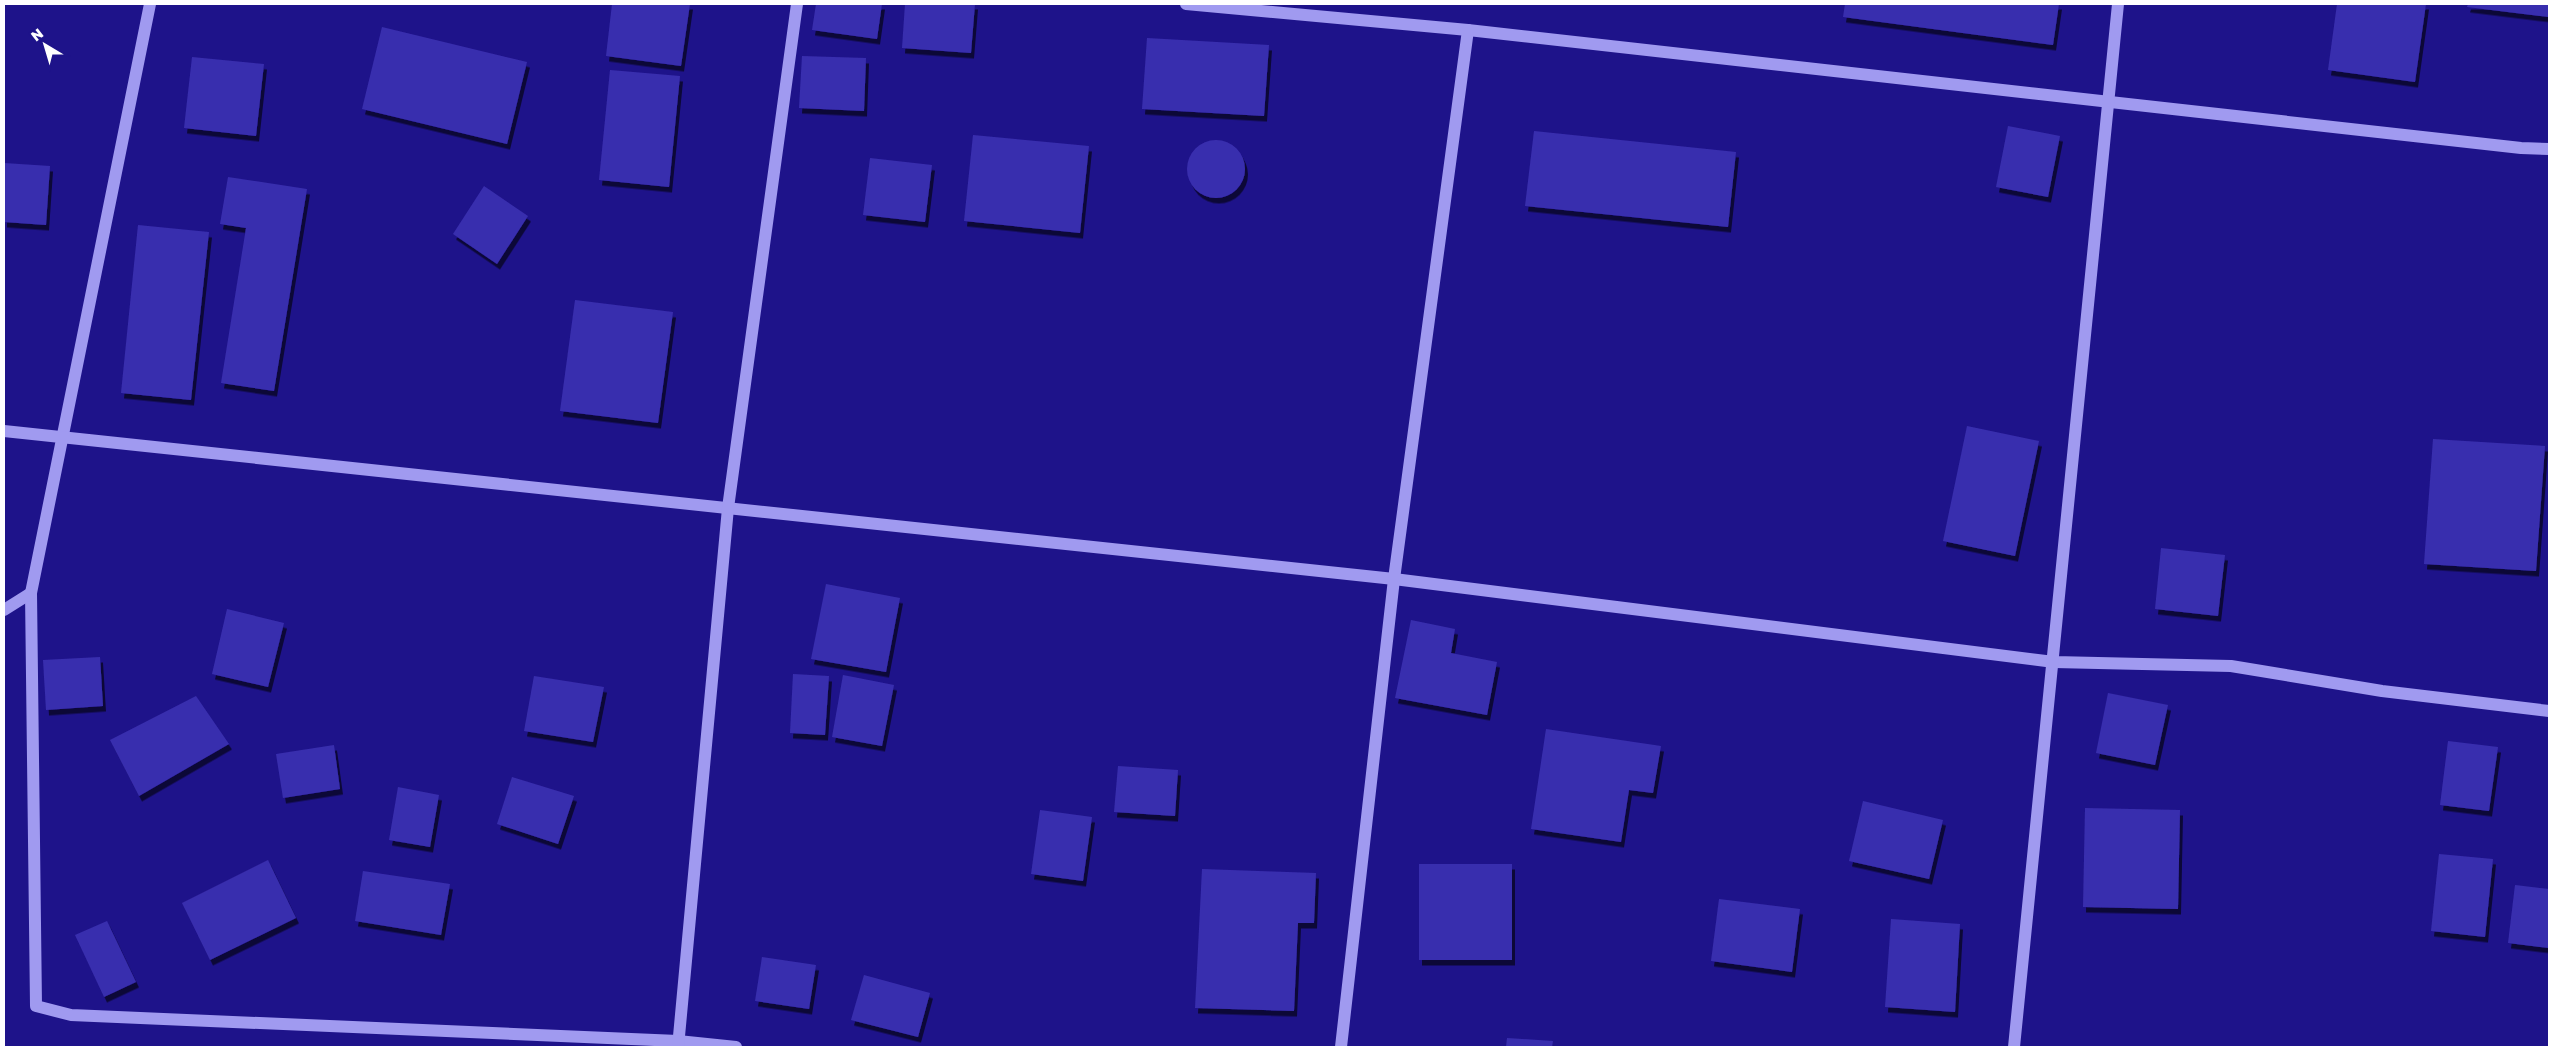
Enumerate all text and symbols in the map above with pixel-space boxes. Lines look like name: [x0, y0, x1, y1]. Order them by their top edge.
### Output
north arrow: [20, 20, 70, 70]
text: N: [27, 24, 46, 44]

